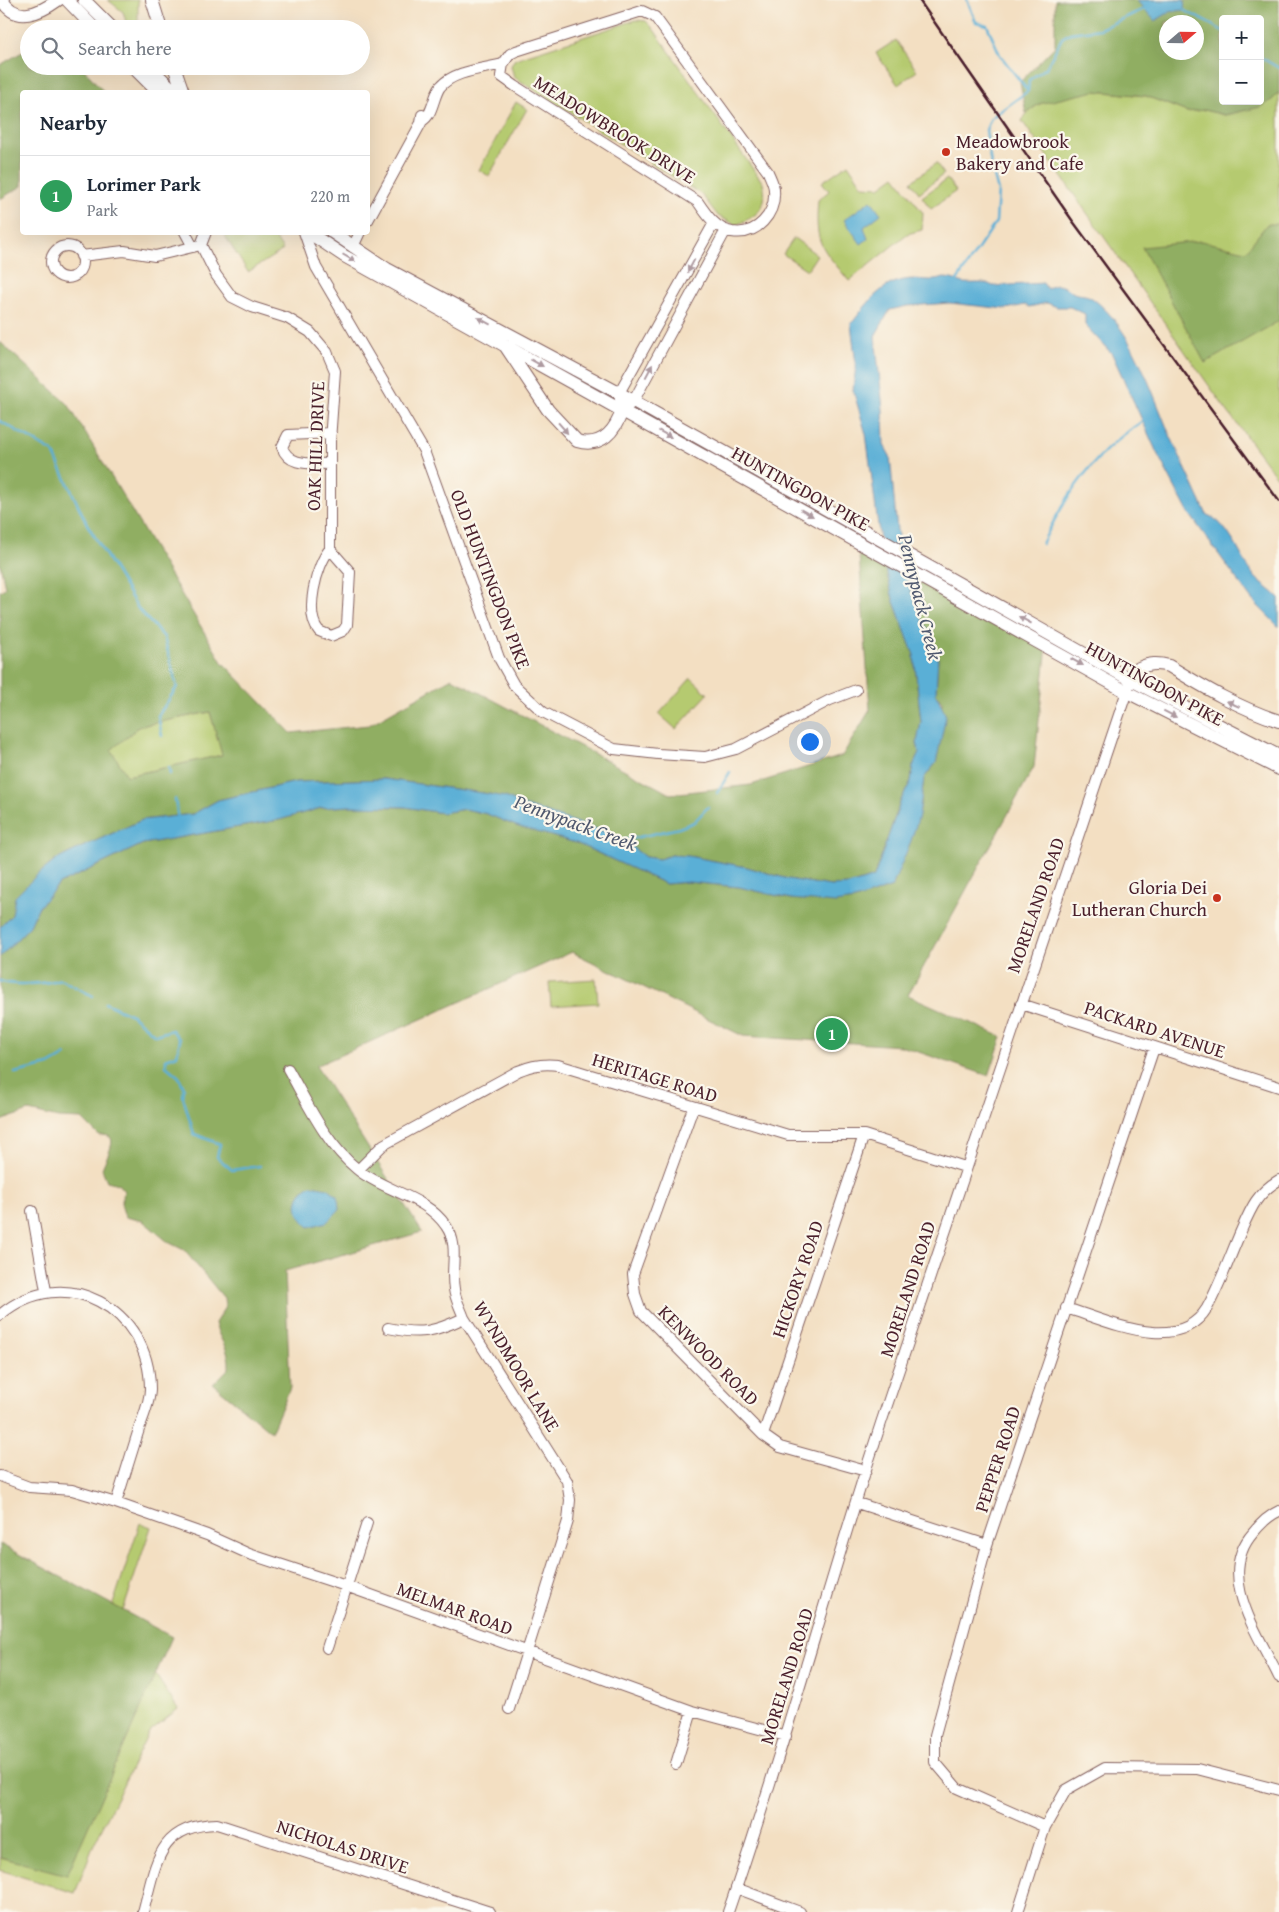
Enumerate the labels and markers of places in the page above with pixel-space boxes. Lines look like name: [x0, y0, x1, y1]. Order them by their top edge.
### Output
place label: Meadowbrook Bakery and Cafe: [956, 127, 1084, 177]
marker: Meadowbrook Bakery and Cafe: [940, 146, 952, 158]
place label: Gloria Dei Lutheran Church: [1072, 873, 1207, 923]
marker: Gloria Dei Lutheran Church: [1211, 892, 1223, 904]
pin: 1: [816, 1015, 848, 1053]

